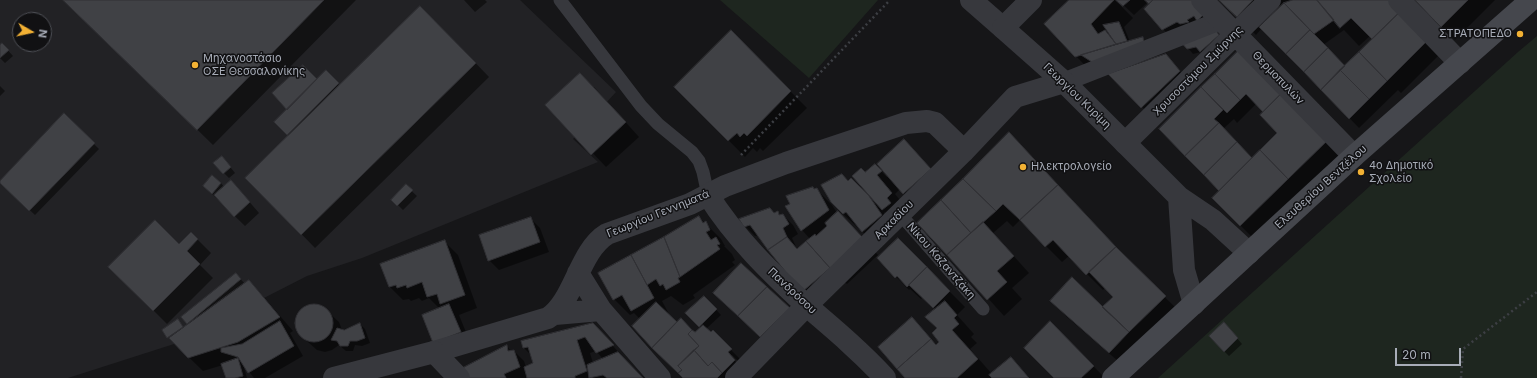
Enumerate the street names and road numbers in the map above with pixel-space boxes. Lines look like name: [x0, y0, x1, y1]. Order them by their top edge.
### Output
street label: Χρυσοστόμου Σμύρνης: [1150, 23, 1246, 119]
street label: Θερμοπυλών: [1249, 49, 1307, 107]
street label: Γεωργίου Κυρίμη: [1040, 60, 1114, 132]
street label: Ελευθερίου Βενιζέλου: [1272, 142, 1370, 232]
street label: Γεωργίου Γεννηματά: [605, 187, 711, 241]
street label: Αρκαδίου: [872, 198, 916, 242]
street label: Νίκου Καζαντζάκη: [904, 220, 978, 302]
street label: Πανδρόσου: [765, 265, 819, 317]

